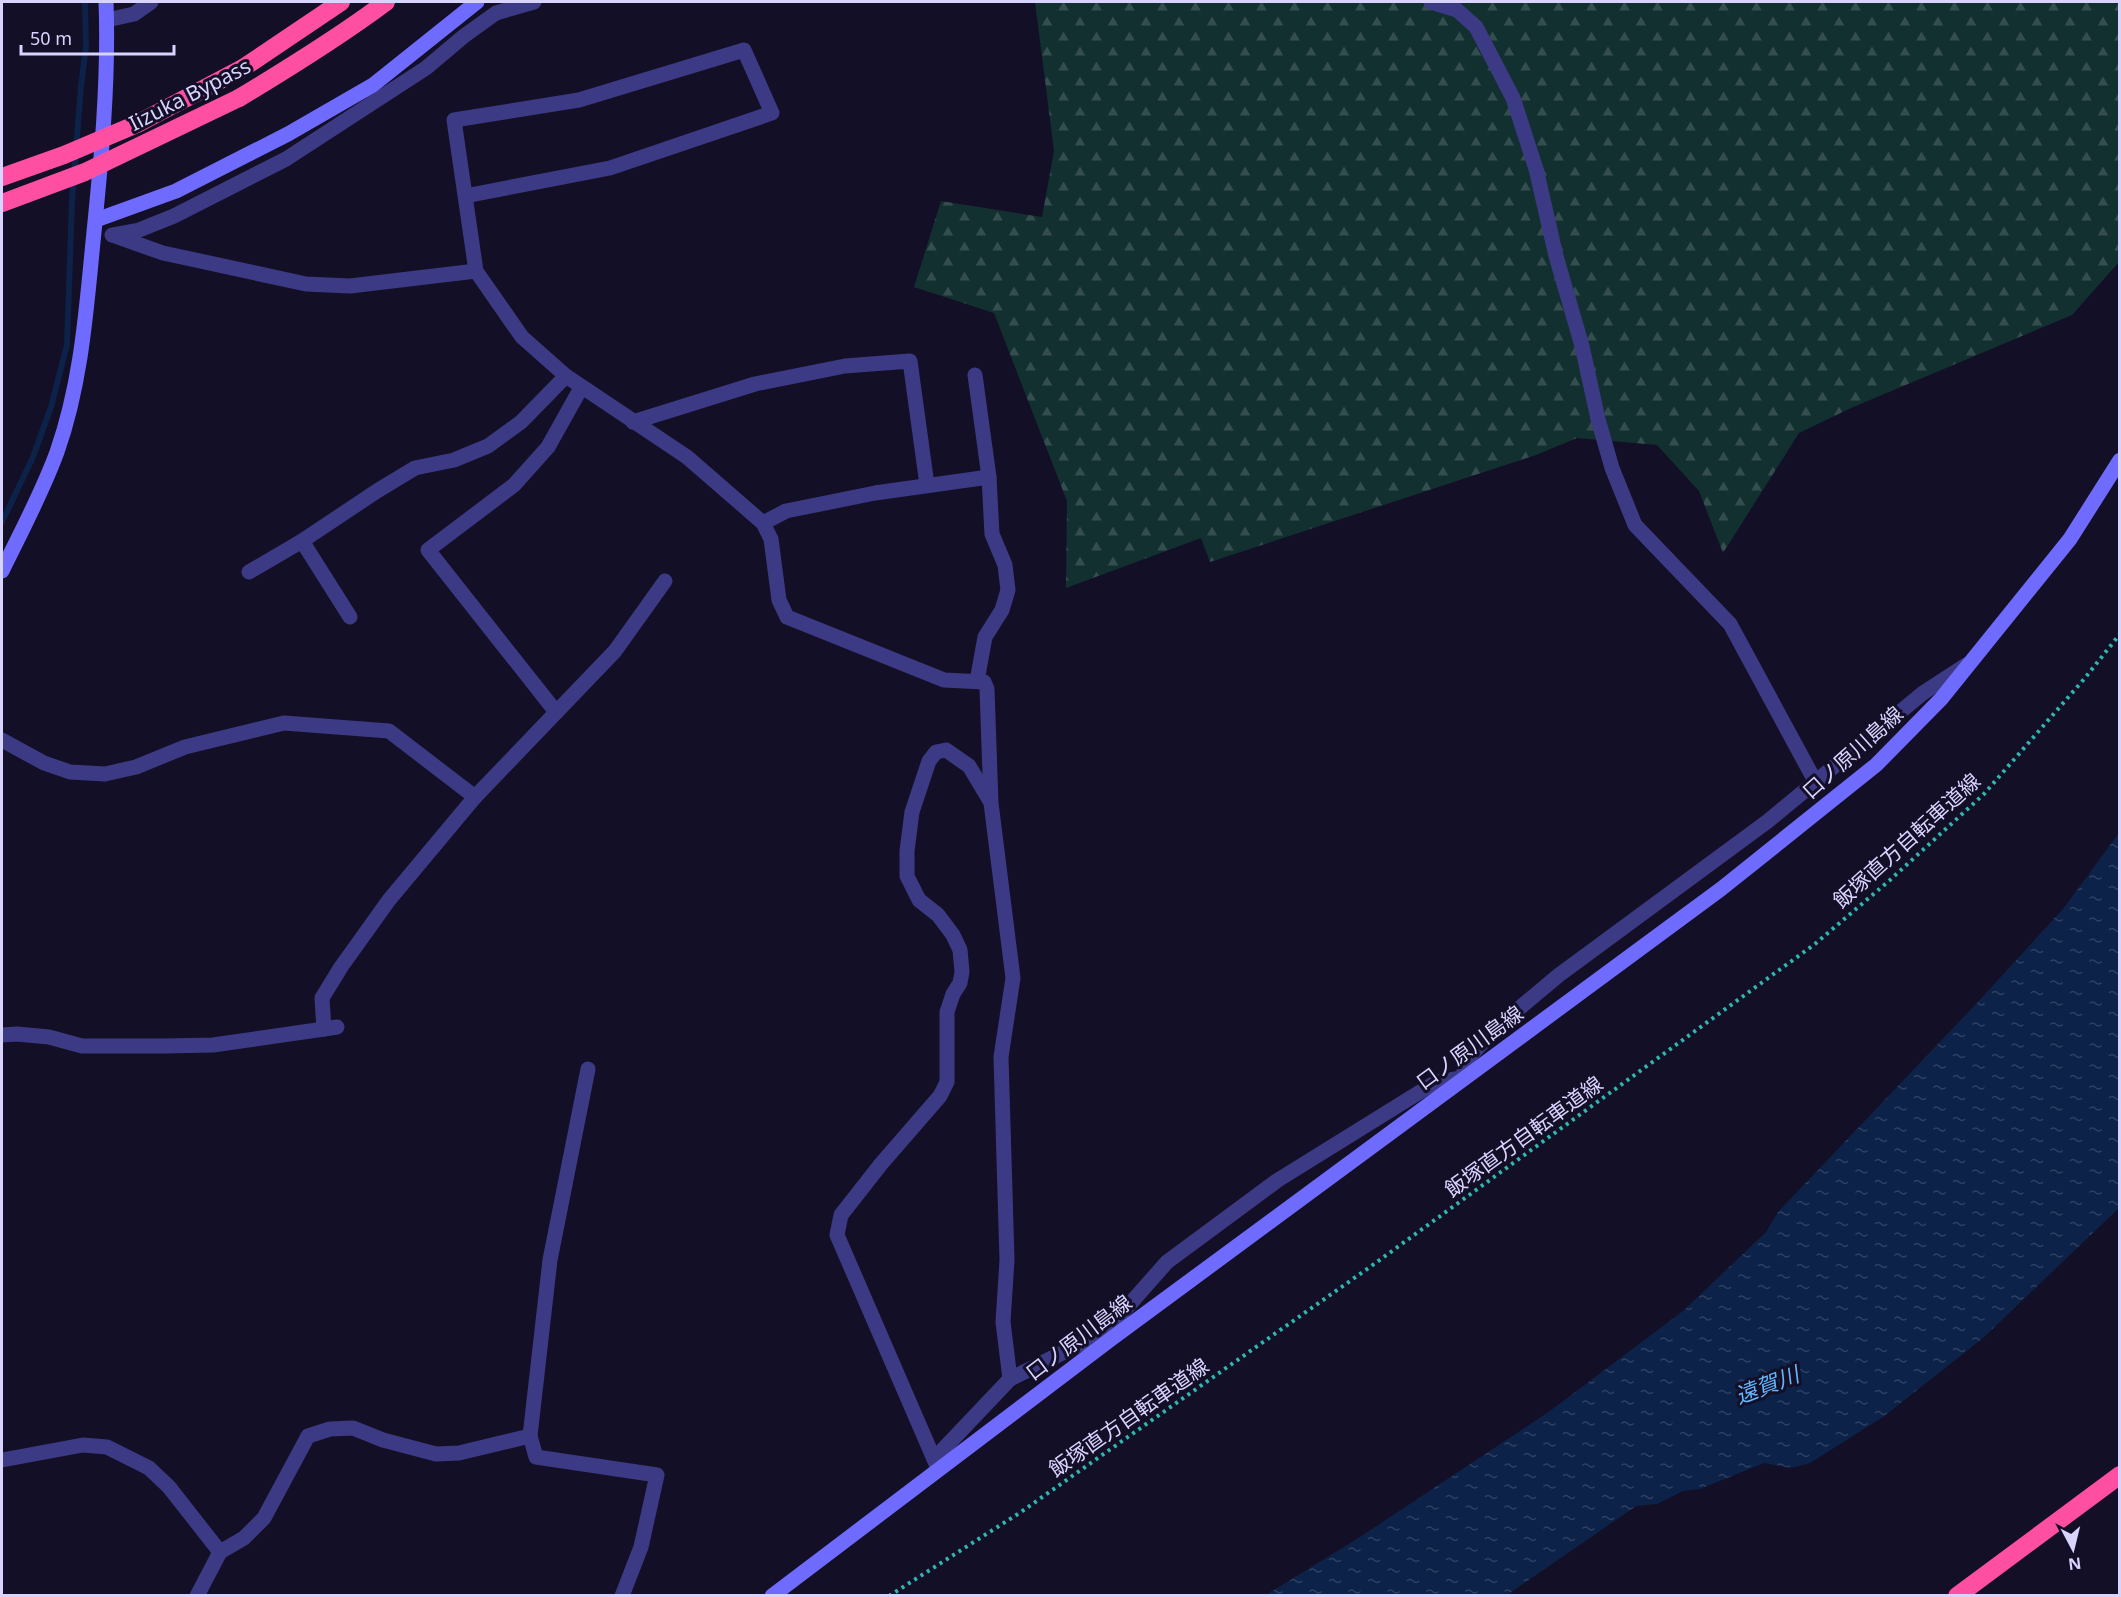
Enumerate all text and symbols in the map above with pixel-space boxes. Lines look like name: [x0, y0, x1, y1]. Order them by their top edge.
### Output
scale bar: [21, 18, 174, 56]
text: 50 m: [30, 26, 72, 50]
street label: Iizuka Bypass: [124, 51, 255, 137]
street label: 口ノ原川島線: [1796, 700, 1909, 805]
street label: 飯塚直方自転車道線: [1827, 767, 1986, 914]
street label: 口ノ原川島線: [1410, 999, 1529, 1096]
street label: 飯塚直方自転車道線: [1439, 1069, 1608, 1203]
street label: 口ノ原川島線: [1020, 1288, 1137, 1386]
street label: 飯塚直方自転車道線: [1043, 1352, 1214, 1483]
water label: 遠賀川: [1730, 1358, 1805, 1410]
north arrow: [2043, 1519, 2103, 1579]
text: N: [2067, 1552, 2083, 1576]

